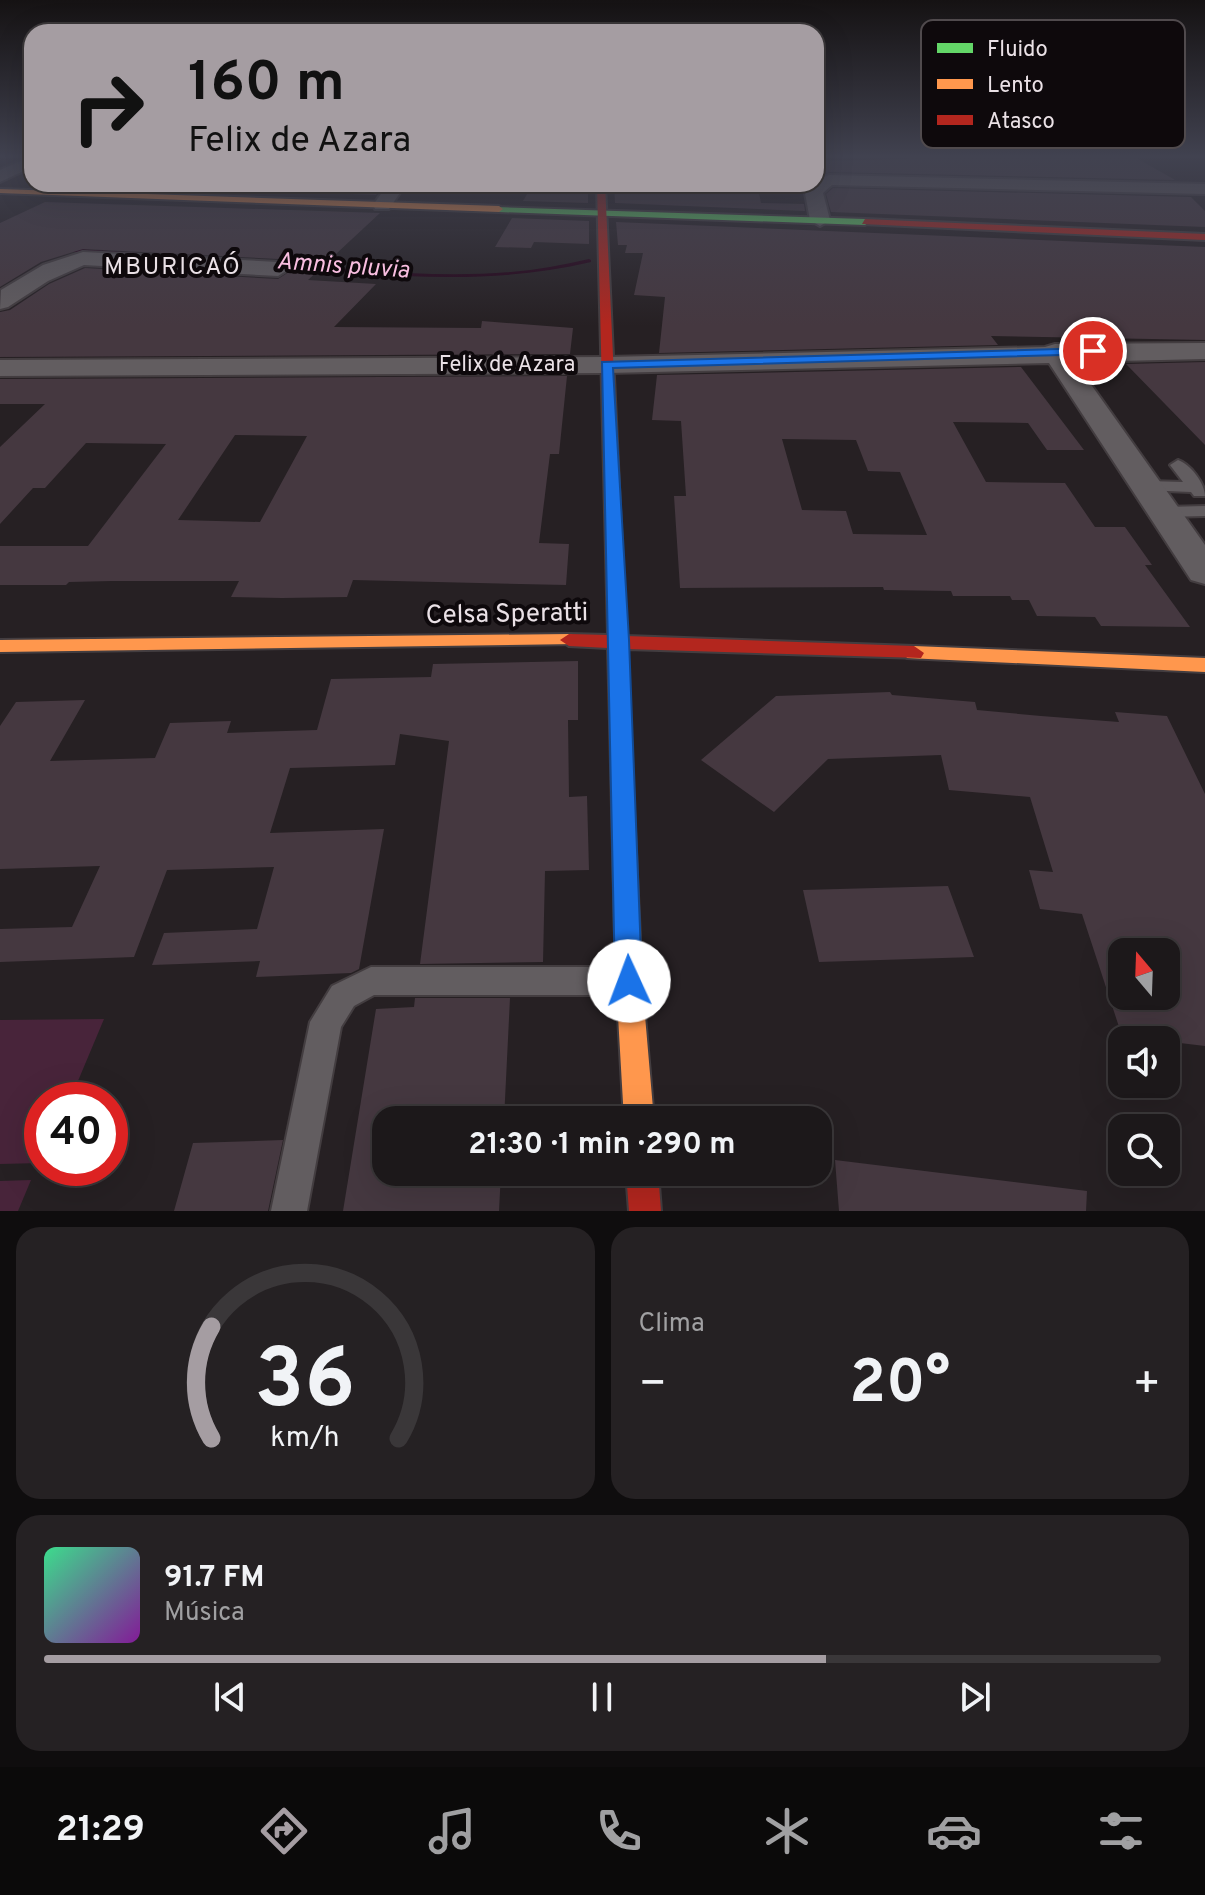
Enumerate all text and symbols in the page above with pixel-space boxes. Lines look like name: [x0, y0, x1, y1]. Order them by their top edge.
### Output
legend: [921, 20, 1185, 148]
text: Fluido: [987, 37, 1048, 64]
text: 160 m: [188, 50, 345, 120]
icon: right: [56, 56, 160, 160]
text: Lento: [987, 73, 1044, 100]
text: Atasco: [987, 109, 1055, 136]
text: Felix de Azara: [188, 119, 411, 165]
water label: Amnis pluvia: [276, 247, 411, 287]
district label: MBURICAÓ: [104, 251, 242, 283]
pin: [1059, 317, 1127, 385]
icon: arrive: [1071, 329, 1115, 373]
street label: Felix de Azara: [439, 352, 575, 379]
street label: Celsa Speratti: [425, 597, 589, 633]
north arrow: [1108, 938, 1180, 1010]
map controls: [1108, 938, 1180, 1186]
position arrow: [587, 939, 671, 1023]
button: sound: [1108, 1026, 1180, 1098]
speed limit sign: 40: [24, 1082, 128, 1186]
button: search: [1108, 1114, 1180, 1186]
text: 21:30 · 1 min · 290 m: [468, 1127, 736, 1164]
text: Clima: [639, 1308, 705, 1341]
text: 36: [255, 1332, 356, 1437]
text: 20°: [849, 1348, 950, 1424]
text: −: [639, 1358, 667, 1414]
text: +: [1133, 1358, 1161, 1414]
text: km/h: [271, 1421, 340, 1457]
text: 91.7 FM: [164, 1560, 265, 1597]
text: Música: [164, 1597, 245, 1630]
icon: previous: [208, 1675, 252, 1719]
icon: pause: [580, 1675, 624, 1719]
icon: next: [953, 1675, 997, 1719]
icon: directions: [256, 1803, 312, 1859]
icon: music: [424, 1803, 480, 1859]
icon: phone: [591, 1803, 647, 1859]
icon: climate: [759, 1803, 815, 1859]
icon: car: [926, 1803, 982, 1859]
icon: filters: [1093, 1803, 1149, 1859]
text: 21:29: [56, 1808, 145, 1854]

